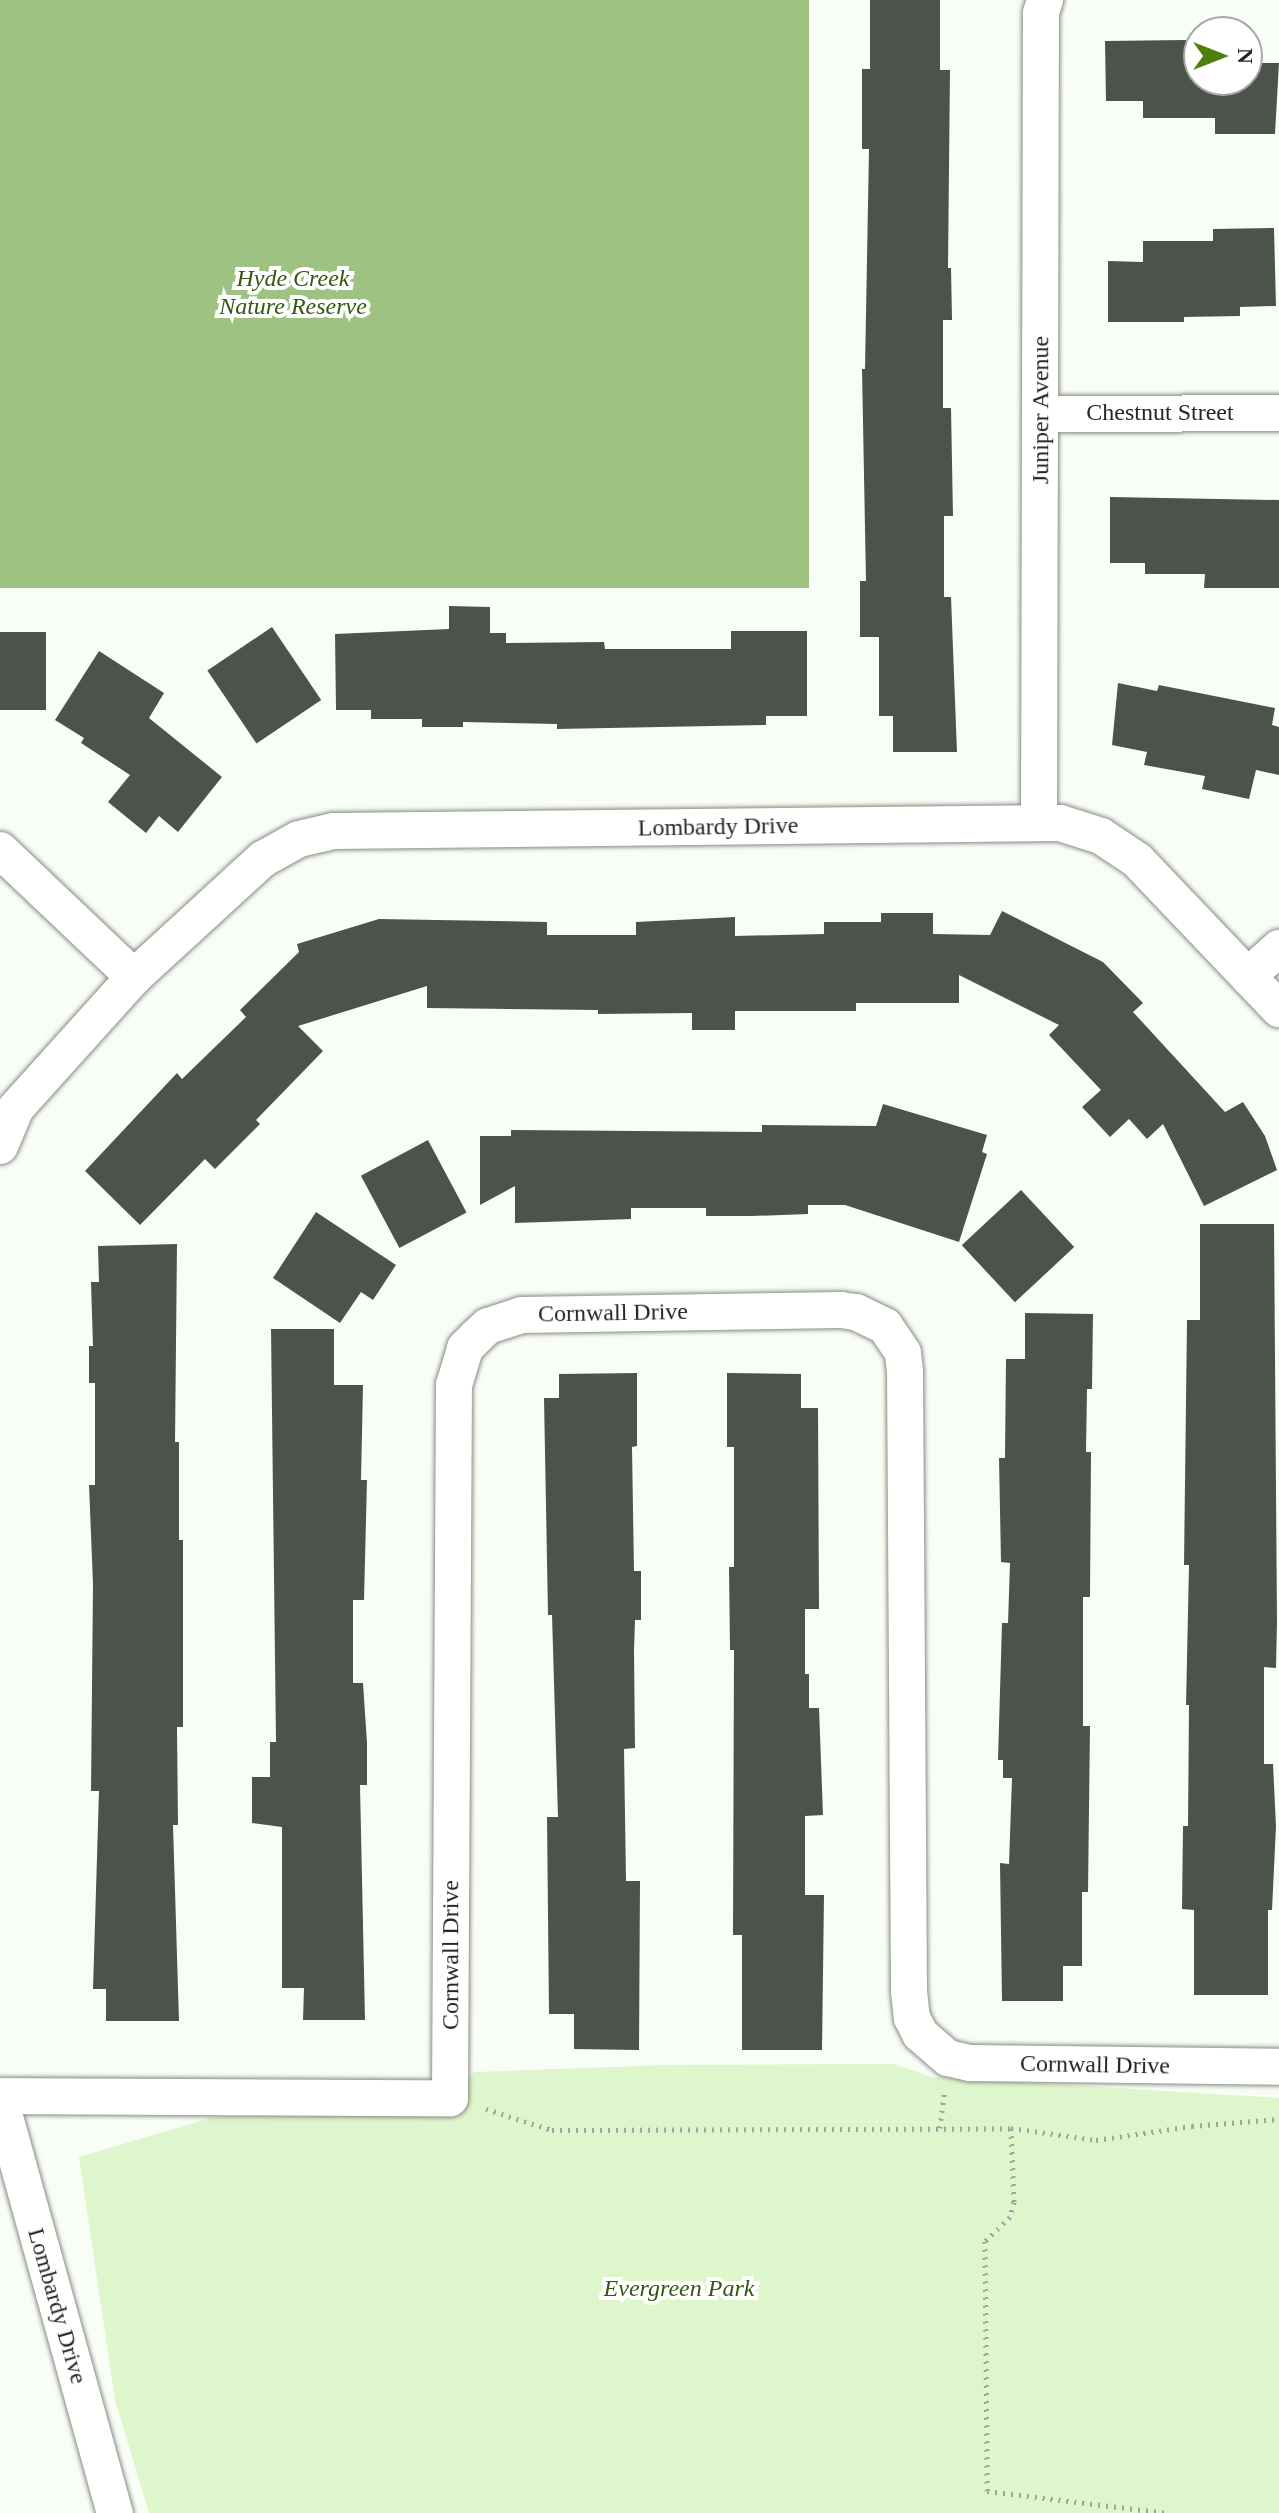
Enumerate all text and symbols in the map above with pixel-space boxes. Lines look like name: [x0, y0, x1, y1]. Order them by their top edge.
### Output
north arrow: [1183, 16, 1263, 96]
text: N: [1233, 48, 1258, 64]
park label: Hyde Creek Nature Reserve: [219, 265, 367, 321]
street label: Juniper Avenue: [1027, 335, 1055, 485]
street label: Chestnut Street: [1086, 399, 1234, 427]
street label: Lombardy Drive: [637, 811, 799, 843]
street label: Cornwall Drive: [538, 1297, 688, 1329]
street label: Cornwall Drive: [437, 1880, 465, 2030]
street label: Cornwall Drive: [1020, 2049, 1170, 2081]
street label: Lombardy Drive: [21, 2225, 93, 2387]
park label: Evergreen Park: [604, 2275, 754, 2303]

